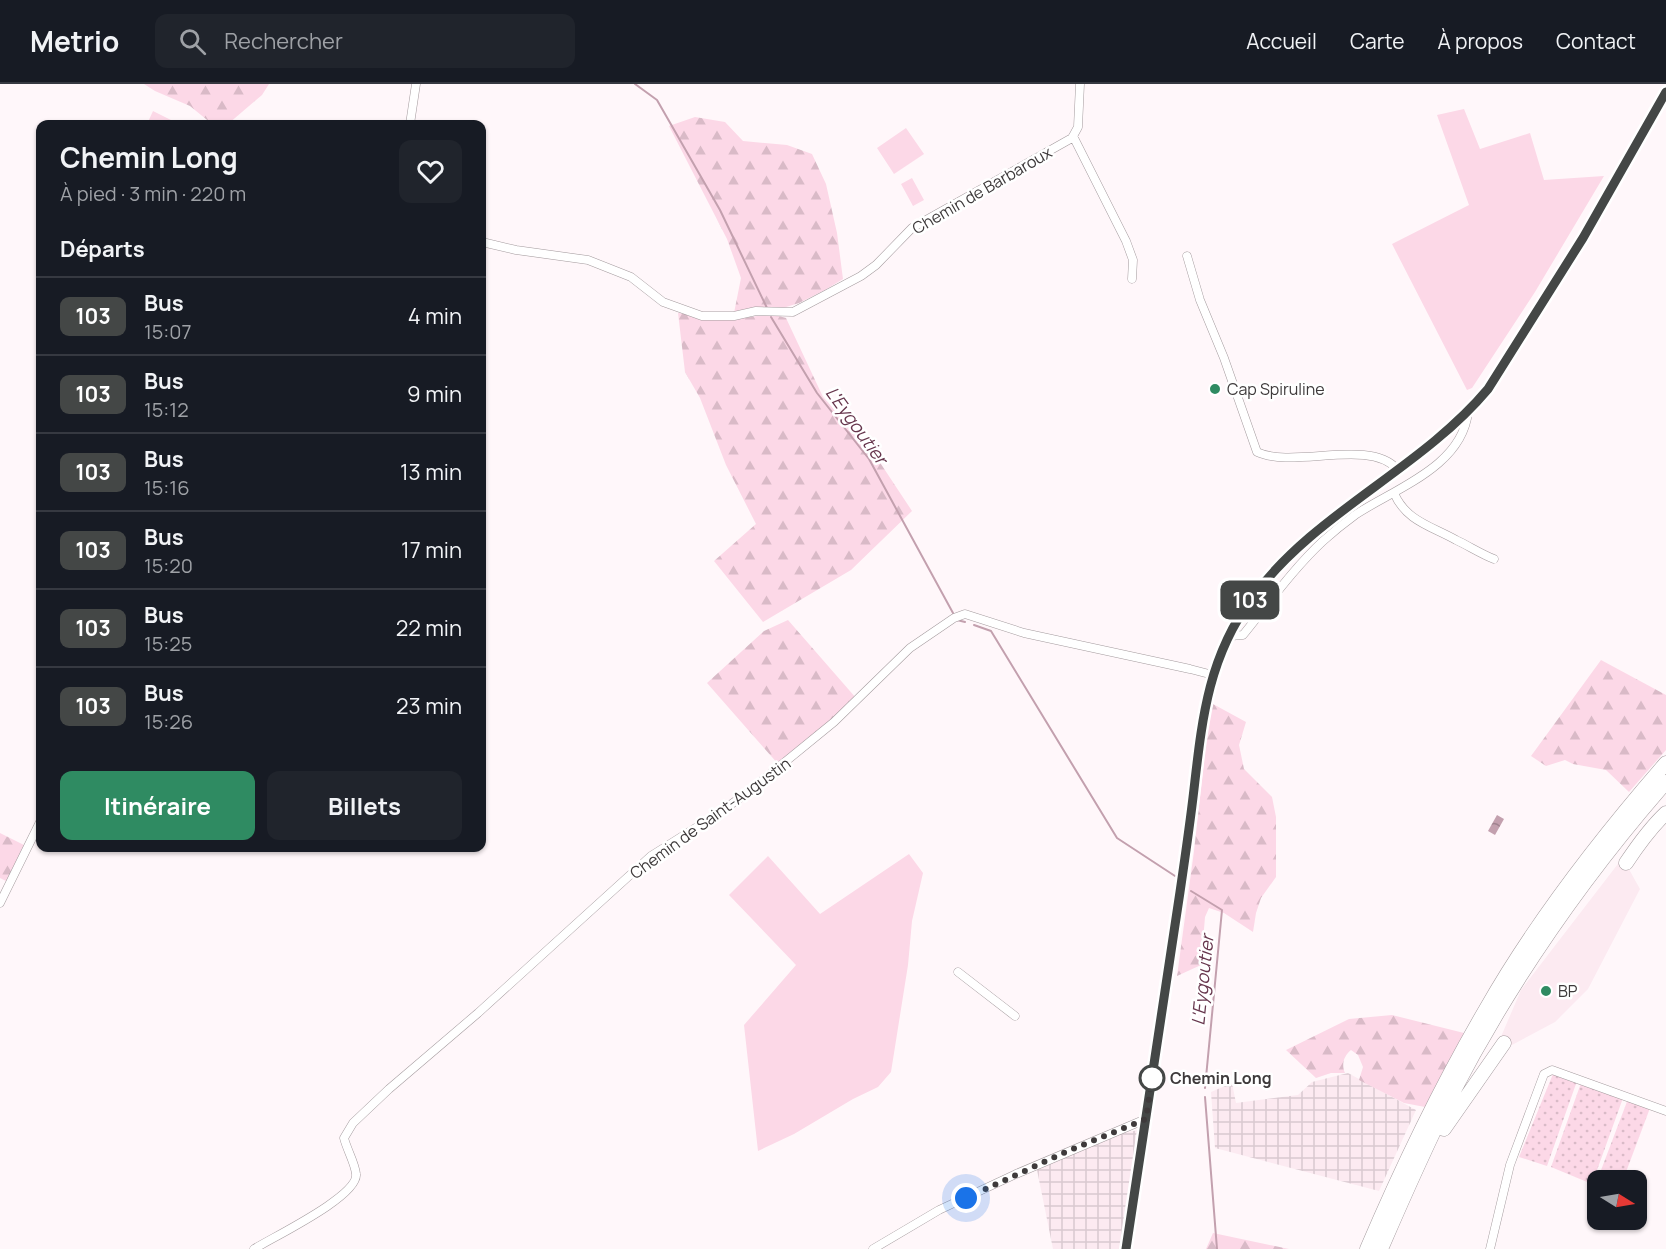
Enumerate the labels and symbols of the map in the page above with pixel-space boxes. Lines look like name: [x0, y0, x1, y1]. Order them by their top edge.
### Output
street label: Chemin de Barbaroux: [908, 141, 1056, 239]
place label: Cap Spiruline: [1227, 378, 1325, 400]
water label: L'Eygoutier: [821, 381, 895, 471]
marker: Cap Spiruline: [1208, 382, 1222, 396]
line badge: 103: [1216, 580, 1284, 620]
street label: Chemin de Saint-Augustin: [625, 752, 795, 884]
water label: L'Eygoutier: [1185, 931, 1219, 1026]
place label: BP: [1558, 980, 1578, 1002]
marker: BP: [1539, 984, 1553, 998]
marker: Chemin Long: [1139, 1065, 1165, 1091]
place label: Chemin Long: [1170, 1067, 1272, 1089]
north arrow: [1587, 1170, 1647, 1230]
your location: [951, 1183, 981, 1213]

